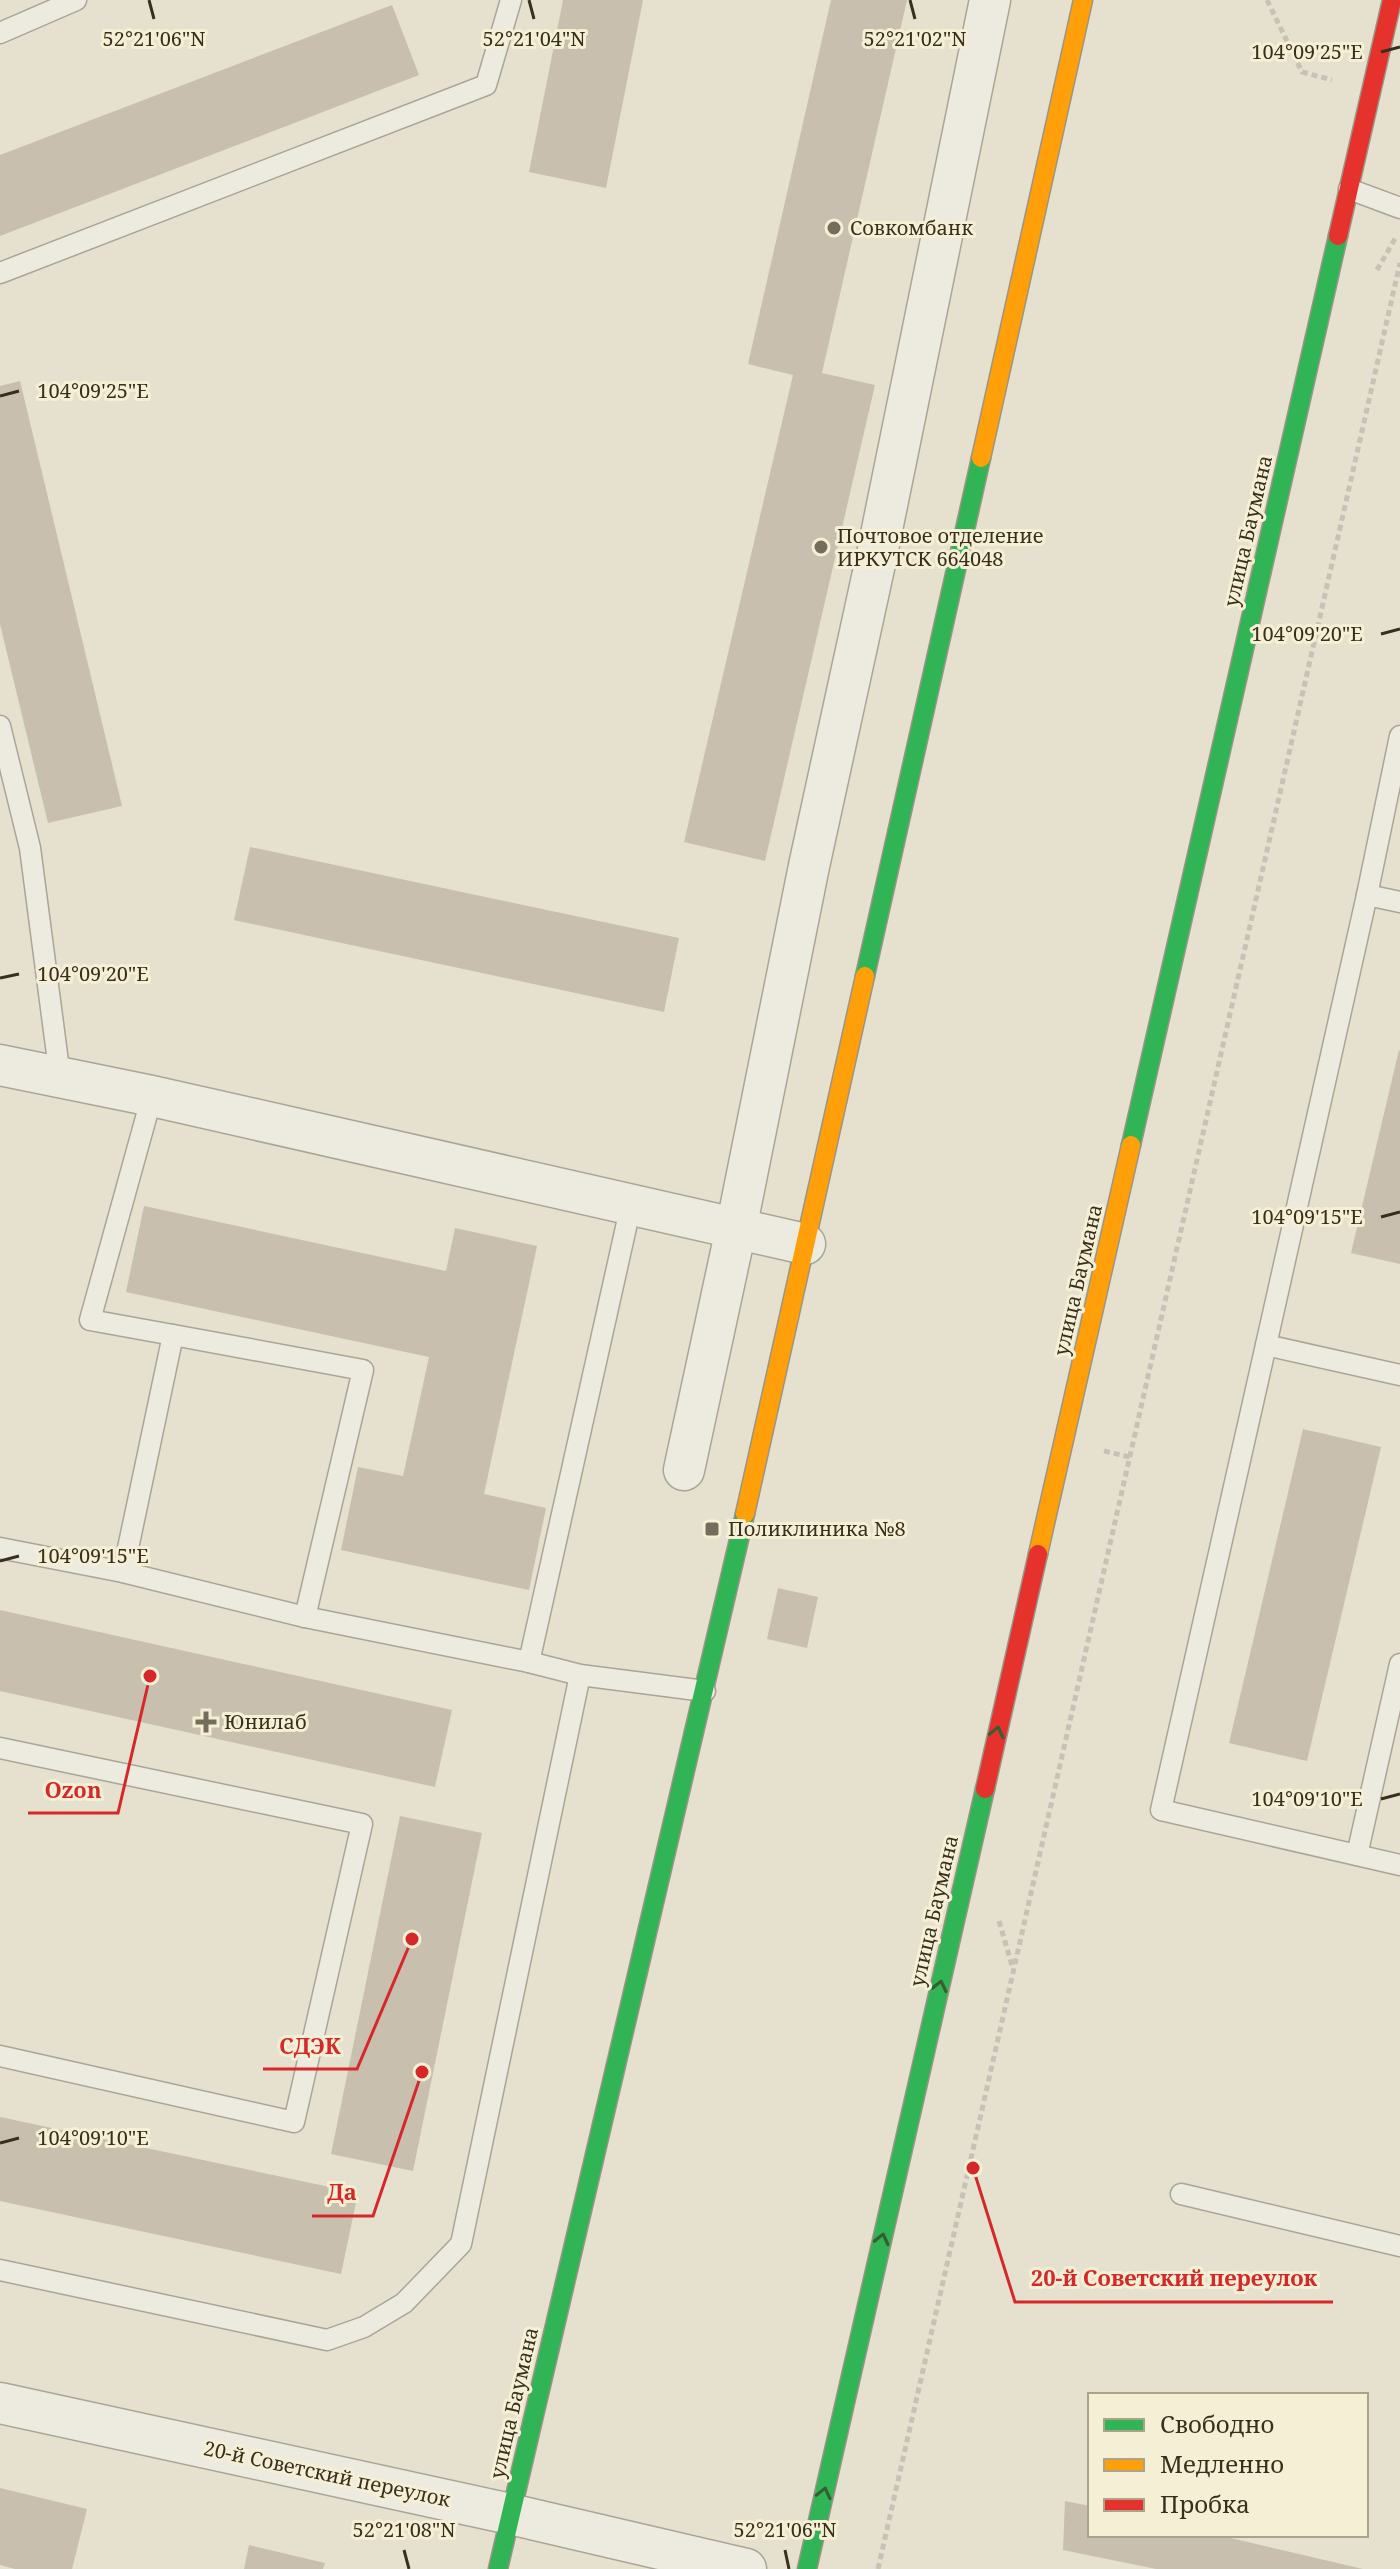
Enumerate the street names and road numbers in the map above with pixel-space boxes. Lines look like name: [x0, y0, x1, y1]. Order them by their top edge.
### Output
street label: улица Баумана: [1217, 452, 1278, 609]
street label: улица Баумана: [1047, 1201, 1108, 1358]
street label: улица Баумана: [903, 1832, 964, 1989]
street label: улица Баумана: [483, 2324, 544, 2481]
street label: 20-й Советский переулок: [201, 2434, 453, 2513]

